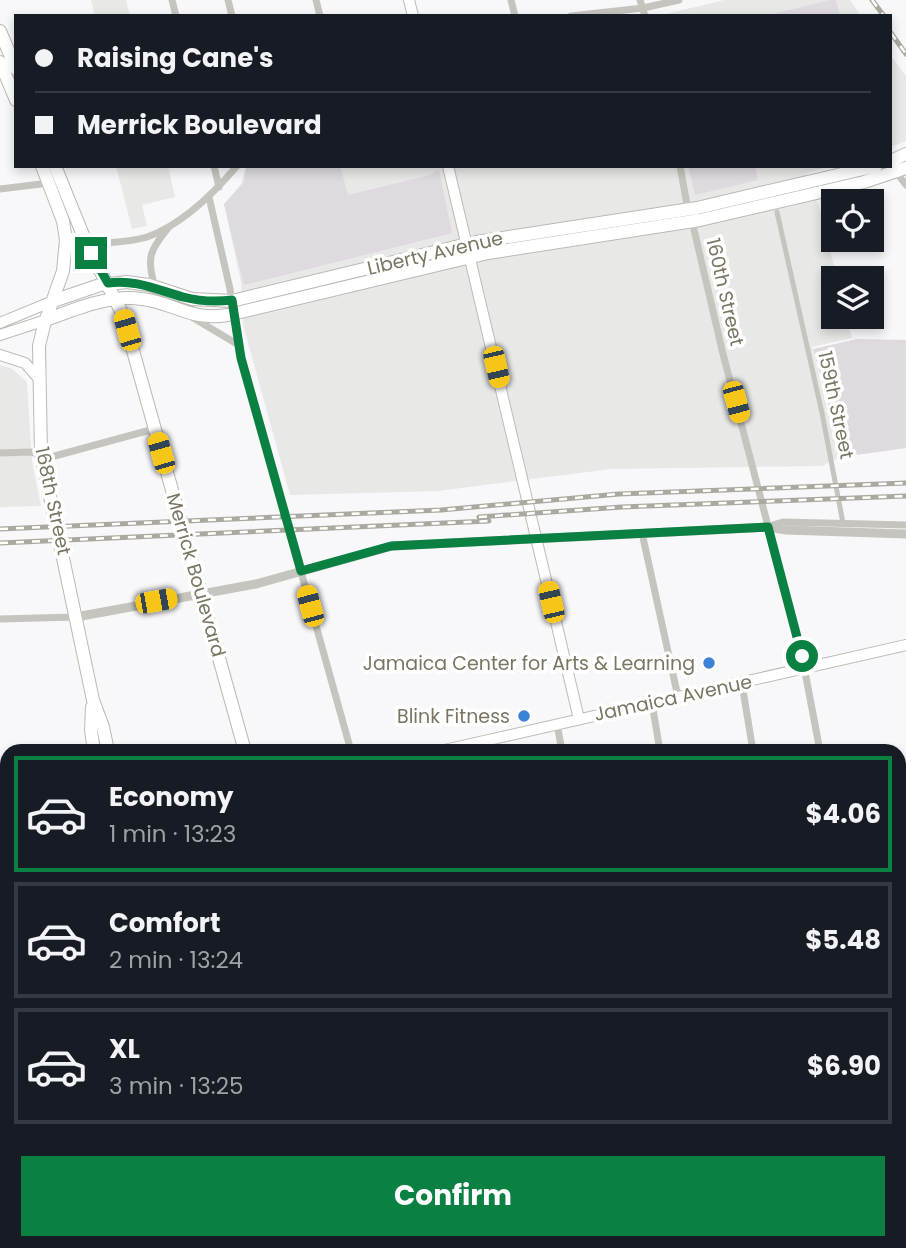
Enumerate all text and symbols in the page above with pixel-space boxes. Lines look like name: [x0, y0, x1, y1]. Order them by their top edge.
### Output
text: Raising Cane's: [77, 40, 273, 76]
text: Merrick Boulevard: [77, 107, 322, 143]
map controls: [821, 189, 884, 329]
button: locate: [821, 189, 884, 252]
street label: Liberty Avenue: [364, 224, 506, 282]
street label: 160th Street: [699, 235, 751, 349]
route end: [75, 237, 107, 269]
button: layers: [821, 266, 884, 329]
car: [112, 307, 143, 353]
car: [482, 344, 511, 390]
street label: 159th Street: [811, 349, 861, 462]
car: [721, 379, 752, 425]
car: [146, 430, 177, 476]
street label: 168th Street: [28, 444, 78, 558]
street label: Merrick Boulevard: [160, 490, 232, 660]
car: [537, 579, 566, 625]
car: [295, 583, 326, 629]
car: [134, 587, 179, 615]
route start: [786, 640, 818, 672]
place label: Jamaica Center for Arts & Learning: [363, 650, 695, 677]
marker: Jamaica Center for Arts & Learning: [701, 655, 717, 671]
street label: Jamaica Avenue: [592, 668, 754, 728]
place label: Blink Fitness: [397, 703, 510, 730]
marker: Blink Fitness: [516, 708, 532, 724]
text: Economy: [109, 779, 233, 815]
icon: car: [25, 783, 88, 846]
text: $4.06: [805, 796, 881, 832]
text: 1 min · 13:23: [109, 818, 236, 850]
text: Comfort: [109, 905, 221, 941]
icon: car: [25, 909, 88, 972]
text: $5.48: [805, 922, 881, 958]
text: 2 min · 13:24: [109, 944, 243, 976]
text: XL: [109, 1031, 140, 1067]
icon: car: [25, 1035, 88, 1098]
text: $6.90: [807, 1048, 881, 1084]
text: 3 min · 13:25: [109, 1070, 243, 1102]
button: Confirm: [21, 1156, 885, 1236]

